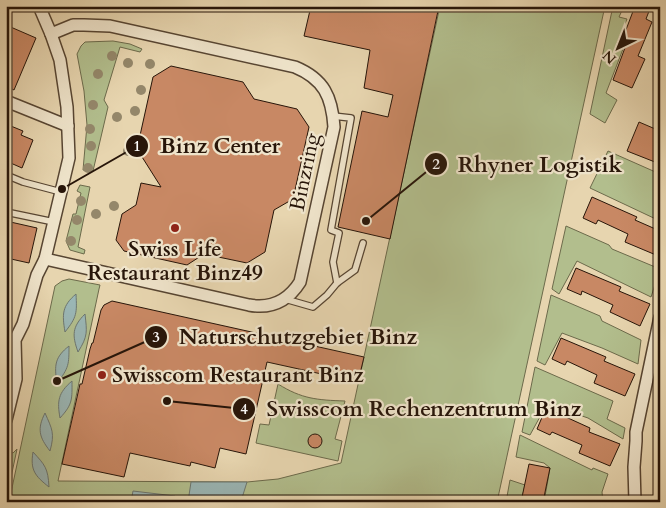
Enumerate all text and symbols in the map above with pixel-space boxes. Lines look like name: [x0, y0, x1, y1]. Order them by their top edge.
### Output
north arrow: [594, 22, 644, 72]
text: N: [599, 46, 620, 68]
callout: Binz Center: [124, 127, 290, 164]
street label: Binzring: [283, 130, 327, 214]
text: Binz Center: [160, 131, 280, 161]
text: 1: [133, 136, 141, 156]
callout: Rhyner Logistik: [423, 145, 633, 182]
text: Rhyner Logistik: [458, 150, 622, 180]
text: 2: [432, 154, 440, 174]
marker: Swiss Life Restaurant Binz49: [169, 222, 181, 234]
place label: Swiss Life Restaurant Binz49: [87, 235, 263, 288]
callout: Naturschutzgebiet Binz: [144, 318, 427, 355]
text: Naturschutzgebiet Binz: [179, 322, 417, 352]
text: 3: [152, 327, 160, 347]
place label: Swisscom Restaurant Binz: [112, 361, 364, 390]
marker: Swisscom Restaurant Binz: [96, 369, 108, 381]
callout: Swisscom Rechenzentrum Binz: [232, 390, 591, 427]
text: Swisscom Rechenzentrum Binz: [267, 394, 582, 424]
text: 4: [240, 399, 248, 419]

